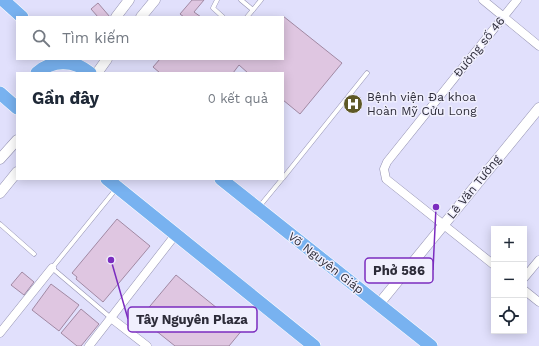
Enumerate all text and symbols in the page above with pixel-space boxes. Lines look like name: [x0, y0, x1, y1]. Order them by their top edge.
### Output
street label: Đường số 46: [450, 14, 508, 80]
search box: [16, 16, 284, 60]
icon: search: [30, 27, 52, 49]
text: Tìm kiếm: [62, 29, 130, 47]
text: Gần đây: [32, 88, 99, 108]
place label: Bệnh viện Đa khoa Hoàn Mỹ Cửu Long: [367, 90, 477, 118]
text: 0 kết quả: [208, 91, 268, 106]
hospital icon: Bệnh viện Đa khoa Hoàn Mỹ Cửu Long: [342, 93, 364, 115]
street label: Lê Văn Tưởng: [444, 152, 504, 222]
map controls: [491, 226, 527, 334]
button: +: [491, 226, 527, 262]
street label: Võ Nguyên Giáp: [286, 229, 366, 297]
callout: Phở 586: [365, 258, 433, 283]
button: −: [491, 262, 527, 298]
text: Phở 586: [373, 263, 425, 278]
button: locate: [491, 298, 527, 334]
callout: Tây Nguyên Plaza: [128, 307, 257, 332]
text: Tây Nguyên Plaza: [136, 312, 248, 327]

